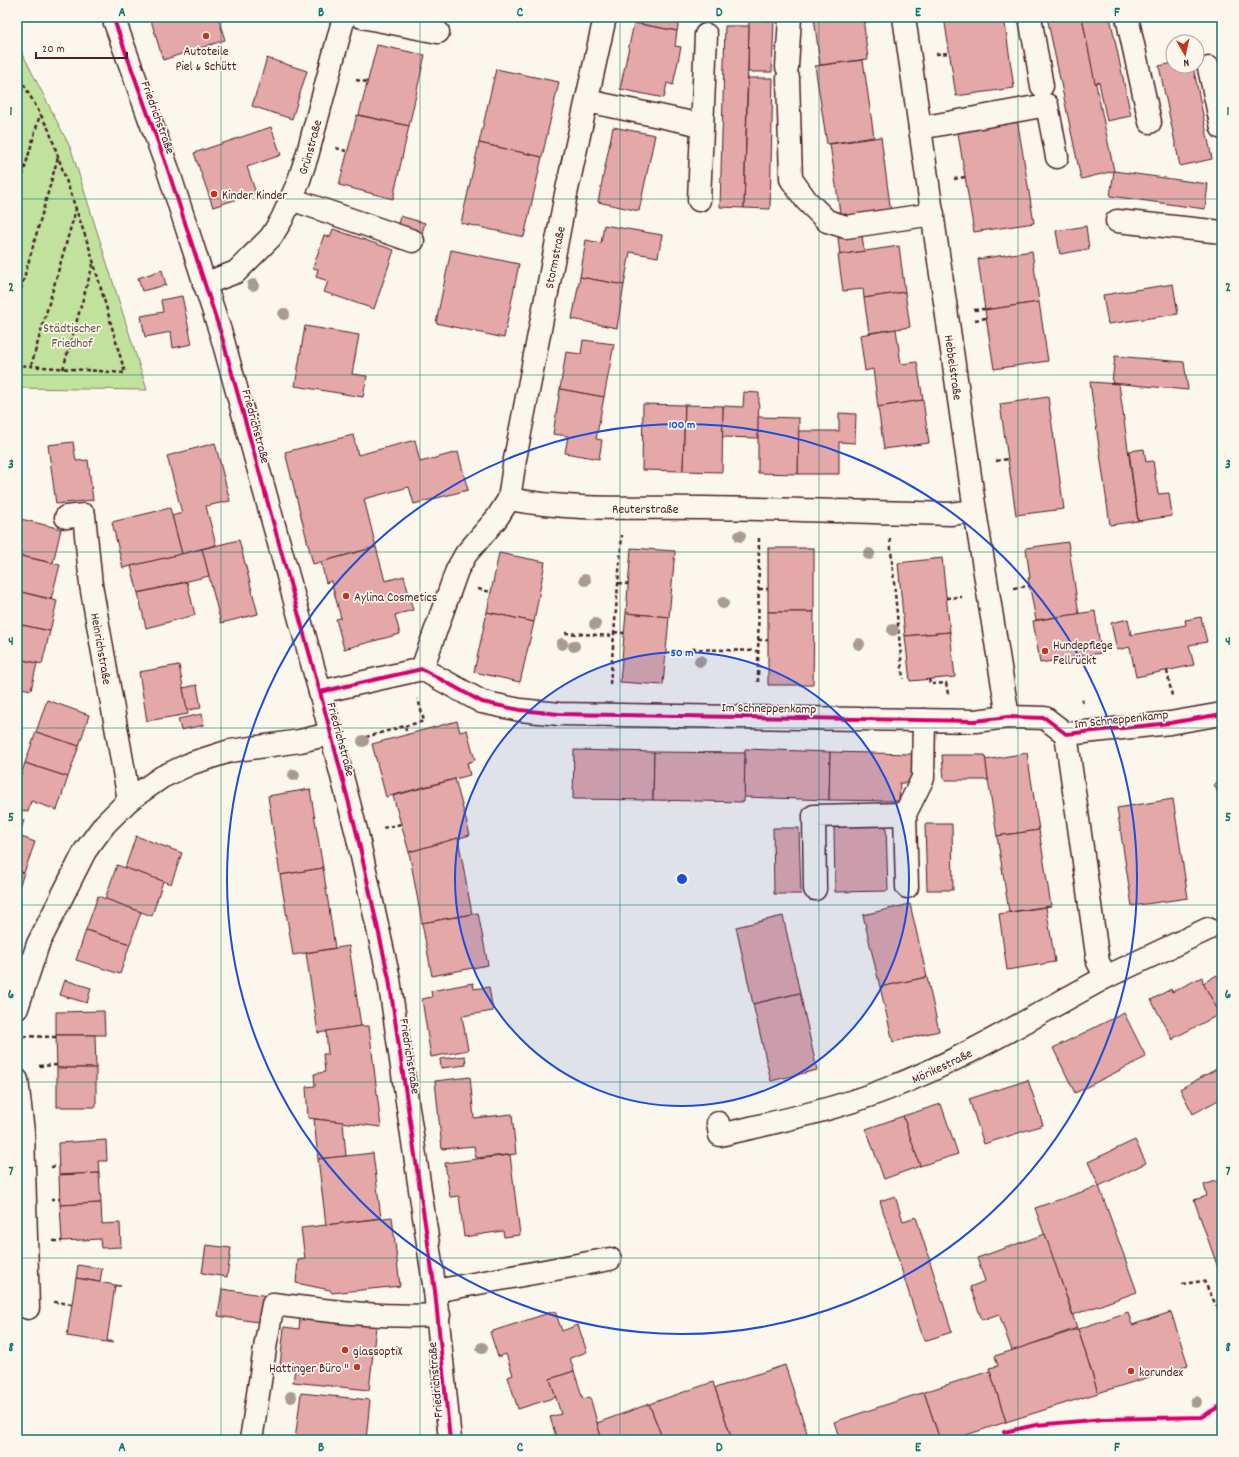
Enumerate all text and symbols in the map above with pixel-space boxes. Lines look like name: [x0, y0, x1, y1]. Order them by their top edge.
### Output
text: A: [118, 4, 126, 23]
text: B: [318, 4, 324, 23]
text: C: [517, 4, 524, 23]
text: D: [716, 4, 723, 23]
text: E: [915, 4, 922, 23]
text: F: [1114, 4, 1120, 23]
marker: Autoteile Piel & Schütt: [201, 31, 211, 41]
scale bar: [36, 34, 127, 60]
north arrow: [1165, 34, 1205, 74]
text: 20 m: [42, 41, 65, 58]
place label: Autoteile Piel & Schütt: [176, 43, 237, 77]
text: N: [1182, 54, 1190, 70]
street label: Friedrichstraße: [135, 79, 179, 157]
text: 1: [10, 103, 13, 122]
text: 1: [1227, 103, 1230, 122]
street label: Grünstraße: [294, 118, 328, 178]
place label: Kinder Kinder: [222, 187, 287, 206]
marker: Kinder Kinder: [209, 189, 219, 199]
street label: Stormstraße: [541, 225, 572, 290]
text: 2: [8, 279, 14, 298]
text: 2: [1225, 279, 1231, 298]
park label: Städtischer Friedhof: [43, 320, 101, 354]
street label: Hebbelstraße: [938, 334, 966, 402]
street label: Friedrichstraße: [236, 387, 274, 466]
text: 100 m: [669, 417, 695, 434]
text: 3: [8, 456, 14, 475]
text: 3: [1225, 456, 1231, 475]
street label: Reuterstraße: [612, 501, 679, 520]
place label: Aylina Cosmetics: [354, 589, 437, 608]
marker: Aylina Cosmetics: [341, 591, 351, 601]
street label: Heinrichstraße: [84, 612, 115, 687]
text: 4: [8, 633, 14, 652]
text: 4: [1225, 633, 1231, 652]
place label: Hundepflege Fellrückt: [1053, 637, 1113, 671]
text: 50 m: [670, 645, 694, 662]
marker: Hundepflege Fellrückt: [1040, 646, 1050, 656]
street label: Im Schneppenkamp: [721, 699, 816, 720]
street label: Friedrichstraße: [321, 700, 359, 779]
street label: Im Schneppenkamp: [1073, 706, 1169, 735]
text: 5: [8, 809, 14, 828]
text: 5: [1225, 809, 1231, 828]
centre of rings: [675, 872, 689, 886]
text: 6: [8, 986, 15, 1005]
text: 6: [1225, 986, 1232, 1005]
street label: Friedrichstraße: [393, 1017, 424, 1096]
street label: Mörikestraße: [909, 1045, 976, 1090]
text: 7: [9, 1163, 14, 1182]
text: 7: [1226, 1163, 1231, 1182]
text: 8: [8, 1339, 14, 1358]
text: 8: [1225, 1339, 1231, 1358]
street label: Friedrichstraße: [424, 1341, 449, 1419]
place label: glassoptiX: [353, 1343, 403, 1362]
marker: glassoptiX: [340, 1345, 350, 1355]
place label: Hattinger Büro ": [269, 1360, 349, 1379]
marker: Hattinger Büro ": [352, 1362, 362, 1372]
place label: korundex: [1139, 1364, 1183, 1383]
marker: korundex: [1126, 1366, 1136, 1376]
text: A: [118, 1439, 126, 1457]
text: B: [318, 1439, 324, 1457]
text: C: [517, 1439, 524, 1457]
text: D: [716, 1439, 723, 1457]
text: E: [915, 1439, 922, 1457]
text: F: [1114, 1439, 1120, 1457]

